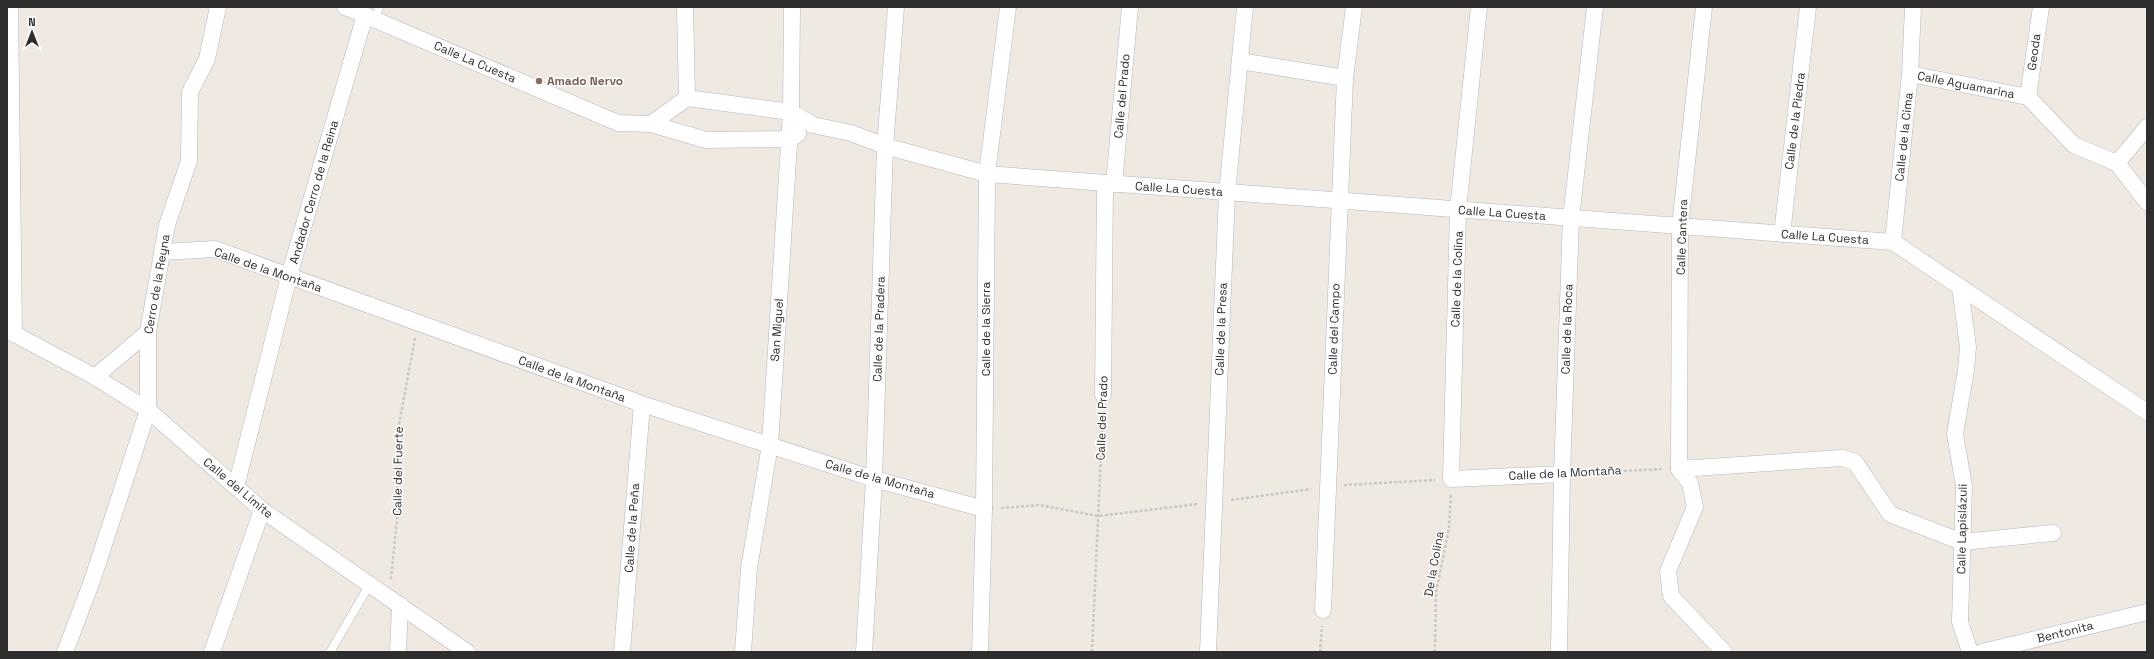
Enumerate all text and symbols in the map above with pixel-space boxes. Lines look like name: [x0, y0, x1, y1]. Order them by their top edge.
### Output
north arrow: [12, 12, 52, 52]
text: N: [28, 15, 36, 29]
street label: Geoda: [2023, 32, 2045, 71]
street label: Calle La Cuesta: [431, 37, 519, 87]
street label: Calle del Prado: [1110, 53, 1134, 139]
street label: Calle Aguamarina: [1916, 68, 2016, 102]
street label: Calle de la Piedra: [1781, 71, 1809, 170]
place label: Amado Nervo: [547, 73, 623, 89]
marker: Amado Nervo: [534, 76, 544, 86]
street label: Calle de la Cima: [1891, 92, 1917, 182]
street label: Andador Cerro de la Reina: [286, 118, 342, 266]
street label: Calle La Cuesta: [1135, 178, 1224, 200]
street label: Calle Cantera: [1673, 199, 1691, 275]
street label: Calle La Cuesta: [1458, 202, 1547, 224]
street label: Calle La Cuesta: [1781, 226, 1870, 248]
street label: Calle de la Colina: [1447, 230, 1467, 328]
street label: Cerro de la Reyna: [140, 233, 174, 335]
street label: Calle de la Montaña: [212, 244, 324, 296]
street label: Calle de la Pradera: [869, 276, 889, 382]
street label: Calle de la Sierra: [978, 282, 994, 376]
street label: Calle de la Presa: [1211, 282, 1231, 376]
street label: Calle del Campo: [1324, 283, 1344, 375]
street label: Calle de la Roca: [1557, 283, 1577, 375]
street label: San Miguel: [767, 298, 787, 362]
street label: Calle de la Montaña: [516, 352, 628, 406]
street label: Calle del Prado: [1093, 375, 1111, 461]
street label: Calle del Fuerte: [389, 426, 407, 516]
street label: Calle del Límite: [200, 454, 276, 522]
street label: Calle de la Montaña: [823, 456, 937, 502]
street label: Calle de la Montaña: [1508, 462, 1622, 484]
street label: Calle de la Peña: [621, 483, 643, 573]
street label: Calle Lapislázuli: [1953, 484, 1971, 574]
street label: De la Colina: [1420, 530, 1448, 598]
street label: Bentonita: [2035, 617, 2095, 647]

